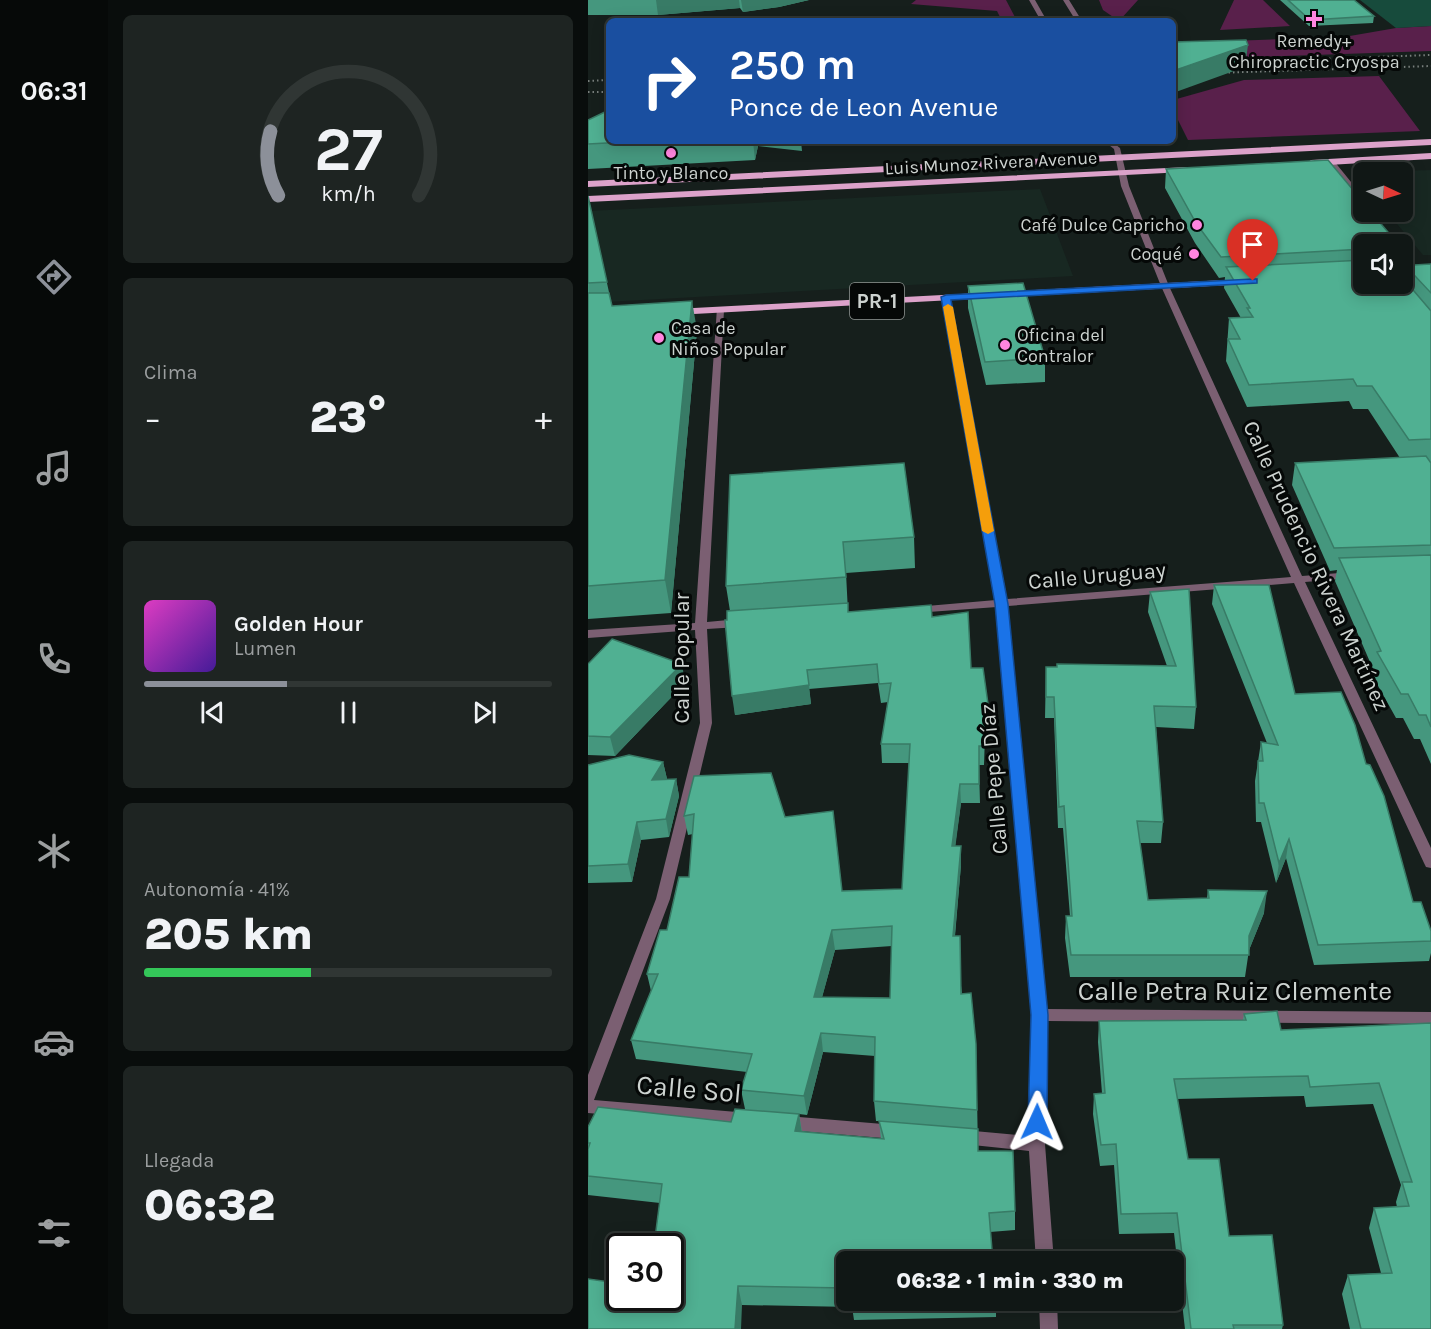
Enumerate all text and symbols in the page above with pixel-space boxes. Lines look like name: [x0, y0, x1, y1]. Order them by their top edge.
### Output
marker: Remedy+ Chiropractic Cryospa: [1305, 10, 1323, 28]
place label: Remedy+ Chiropractic Cryospa: [1228, 30, 1400, 73]
text: 250 m: [729, 40, 856, 90]
icon: right: [630, 42, 708, 120]
text: 06:31: [20, 75, 88, 107]
text: Ponce de Leon Avenue: [729, 91, 998, 123]
text: 27: [314, 113, 382, 186]
marker: Tinto y Blanco: [664, 146, 678, 160]
street label: Luis Munoz Rivera Avenue: [884, 146, 1098, 180]
place label: Tinto y Blanco: [614, 162, 728, 184]
north arrow: [1353, 162, 1413, 222]
map controls: [1353, 162, 1413, 294]
text: km/h: [321, 181, 375, 206]
place label: Café Dulce Capricho: [1020, 214, 1185, 236]
marker: Café Dulce Capricho: [1190, 218, 1204, 232]
pin: [1227, 219, 1278, 281]
icon: arrive: [1236, 228, 1269, 261]
button: sound: [1353, 234, 1413, 294]
place label: Coqué: [1130, 243, 1182, 265]
marker: Coqué: [1187, 247, 1201, 261]
icon: directions: [33, 256, 75, 298]
road number: PR-1: [850, 283, 904, 319]
place label: Casa de Niños Popular: [671, 317, 786, 360]
place label: Oficina del Contralor: [1017, 324, 1105, 367]
marker: Casa de Niños Popular: [652, 331, 666, 345]
marker: Oficina del Contralor: [998, 338, 1012, 352]
text: Clima: [144, 361, 198, 384]
text: 23°: [309, 391, 387, 443]
text: −: [144, 399, 161, 437]
text: +: [535, 399, 552, 437]
street label: Calle Prudencio Rivera Martínez: [1237, 417, 1395, 715]
icon: music: [33, 447, 75, 489]
street label: Calle Uruguay: [1027, 557, 1167, 595]
street label: Calle Popular: [669, 592, 695, 724]
text: Golden Hour: [234, 611, 363, 637]
text: Lumen: [234, 637, 297, 660]
icon: phone: [33, 638, 75, 680]
icon: previous: [196, 696, 229, 729]
icon: pause: [332, 696, 365, 729]
icon: next: [468, 696, 501, 729]
street label: Calle Pepe Díaz: [974, 703, 1014, 855]
icon: climate: [33, 830, 75, 872]
text: Autonomía · 41%: [144, 878, 290, 901]
text: 205 km: [144, 908, 313, 960]
street label: Calle Petra Ruiz Clemente: [1078, 975, 1392, 1007]
icon: car: [33, 1021, 75, 1063]
street label: Calle Sol: [635, 1068, 743, 1110]
position arrow: [1005, 1090, 1069, 1154]
text: Llegada: [144, 1149, 214, 1172]
text: 06:32: [144, 1179, 275, 1231]
icon: filters: [33, 1212, 75, 1254]
speed limit sign: 30: [606, 1233, 684, 1311]
text: 06:32 · 1 min · 330 m: [896, 1268, 1124, 1294]

